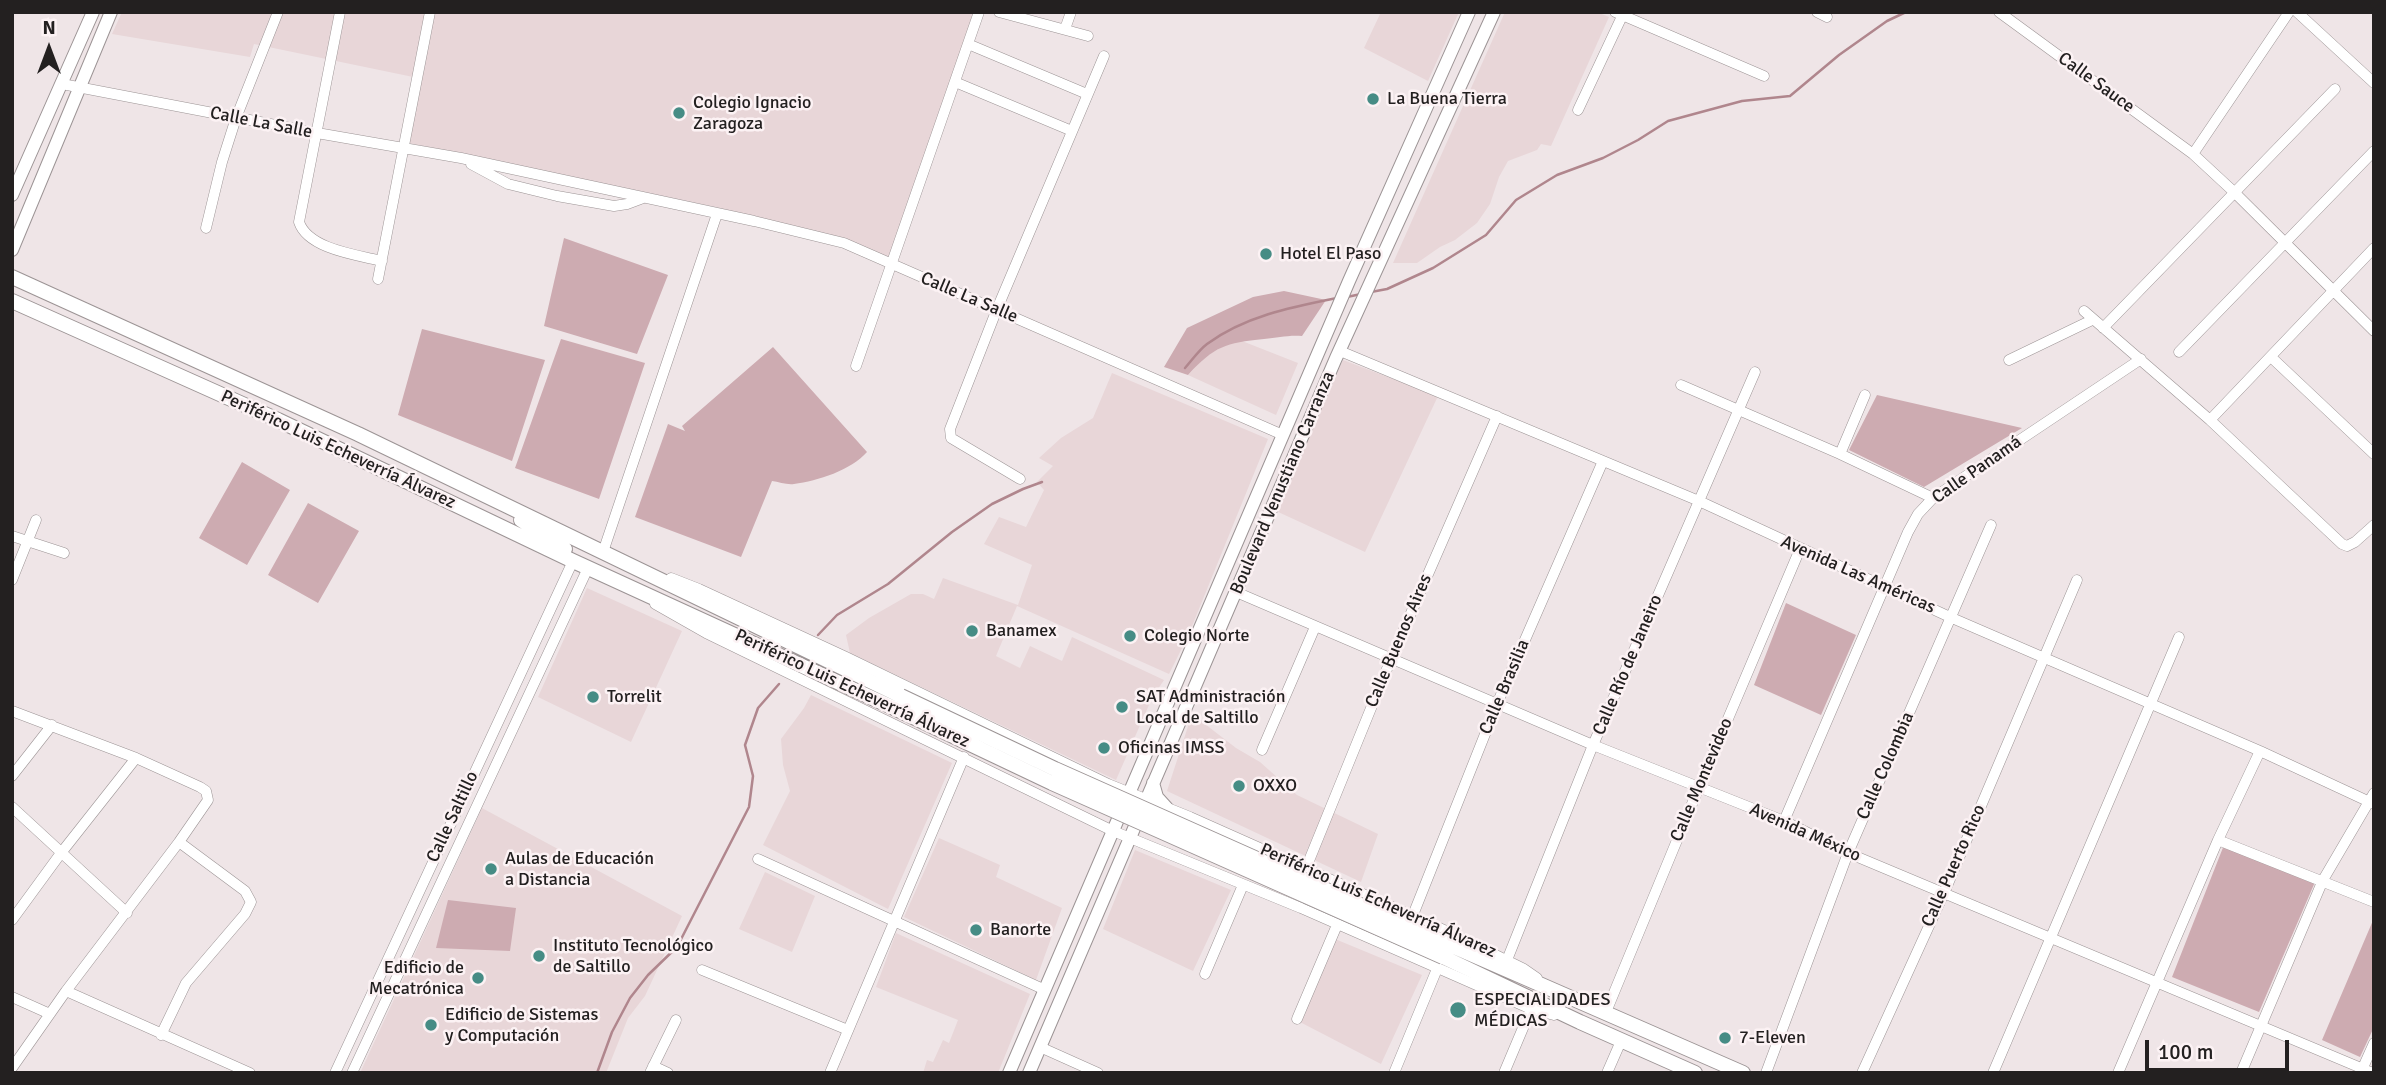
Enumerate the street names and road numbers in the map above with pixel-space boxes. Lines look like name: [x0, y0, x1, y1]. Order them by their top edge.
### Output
street label: Calle Sauce: [2054, 48, 2138, 118]
street label: Calle La Salle: [208, 103, 314, 143]
street label: Calle La Salle: [917, 268, 1021, 328]
street label: Boulevard Venustiano Carranza: [1226, 368, 1340, 598]
street label: Periférico Luis Echeverría Álvarez: [217, 386, 459, 514]
street label: Calle Panamá: [1928, 431, 2026, 509]
street label: Avenida Las Américas: [1777, 531, 1939, 619]
street label: Calle Buenos Aires: [1361, 571, 1437, 711]
street label: Calle Río de Janeiro: [1589, 591, 1667, 739]
street label: Periférico Luis Echeverría Álvarez: [731, 625, 973, 753]
street label: Calle Brasilia: [1475, 636, 1535, 738]
street label: Calle Colombia: [1853, 709, 1919, 823]
street label: Calle Montevideo: [1666, 715, 1738, 845]
street label: Calle Saltillo: [422, 768, 484, 866]
street label: Avenida México: [1746, 799, 1864, 867]
street label: Calle Puerto Rico: [1917, 801, 1991, 931]
street label: Periférico Luis Echeverría Álvarez: [1256, 839, 1500, 963]

